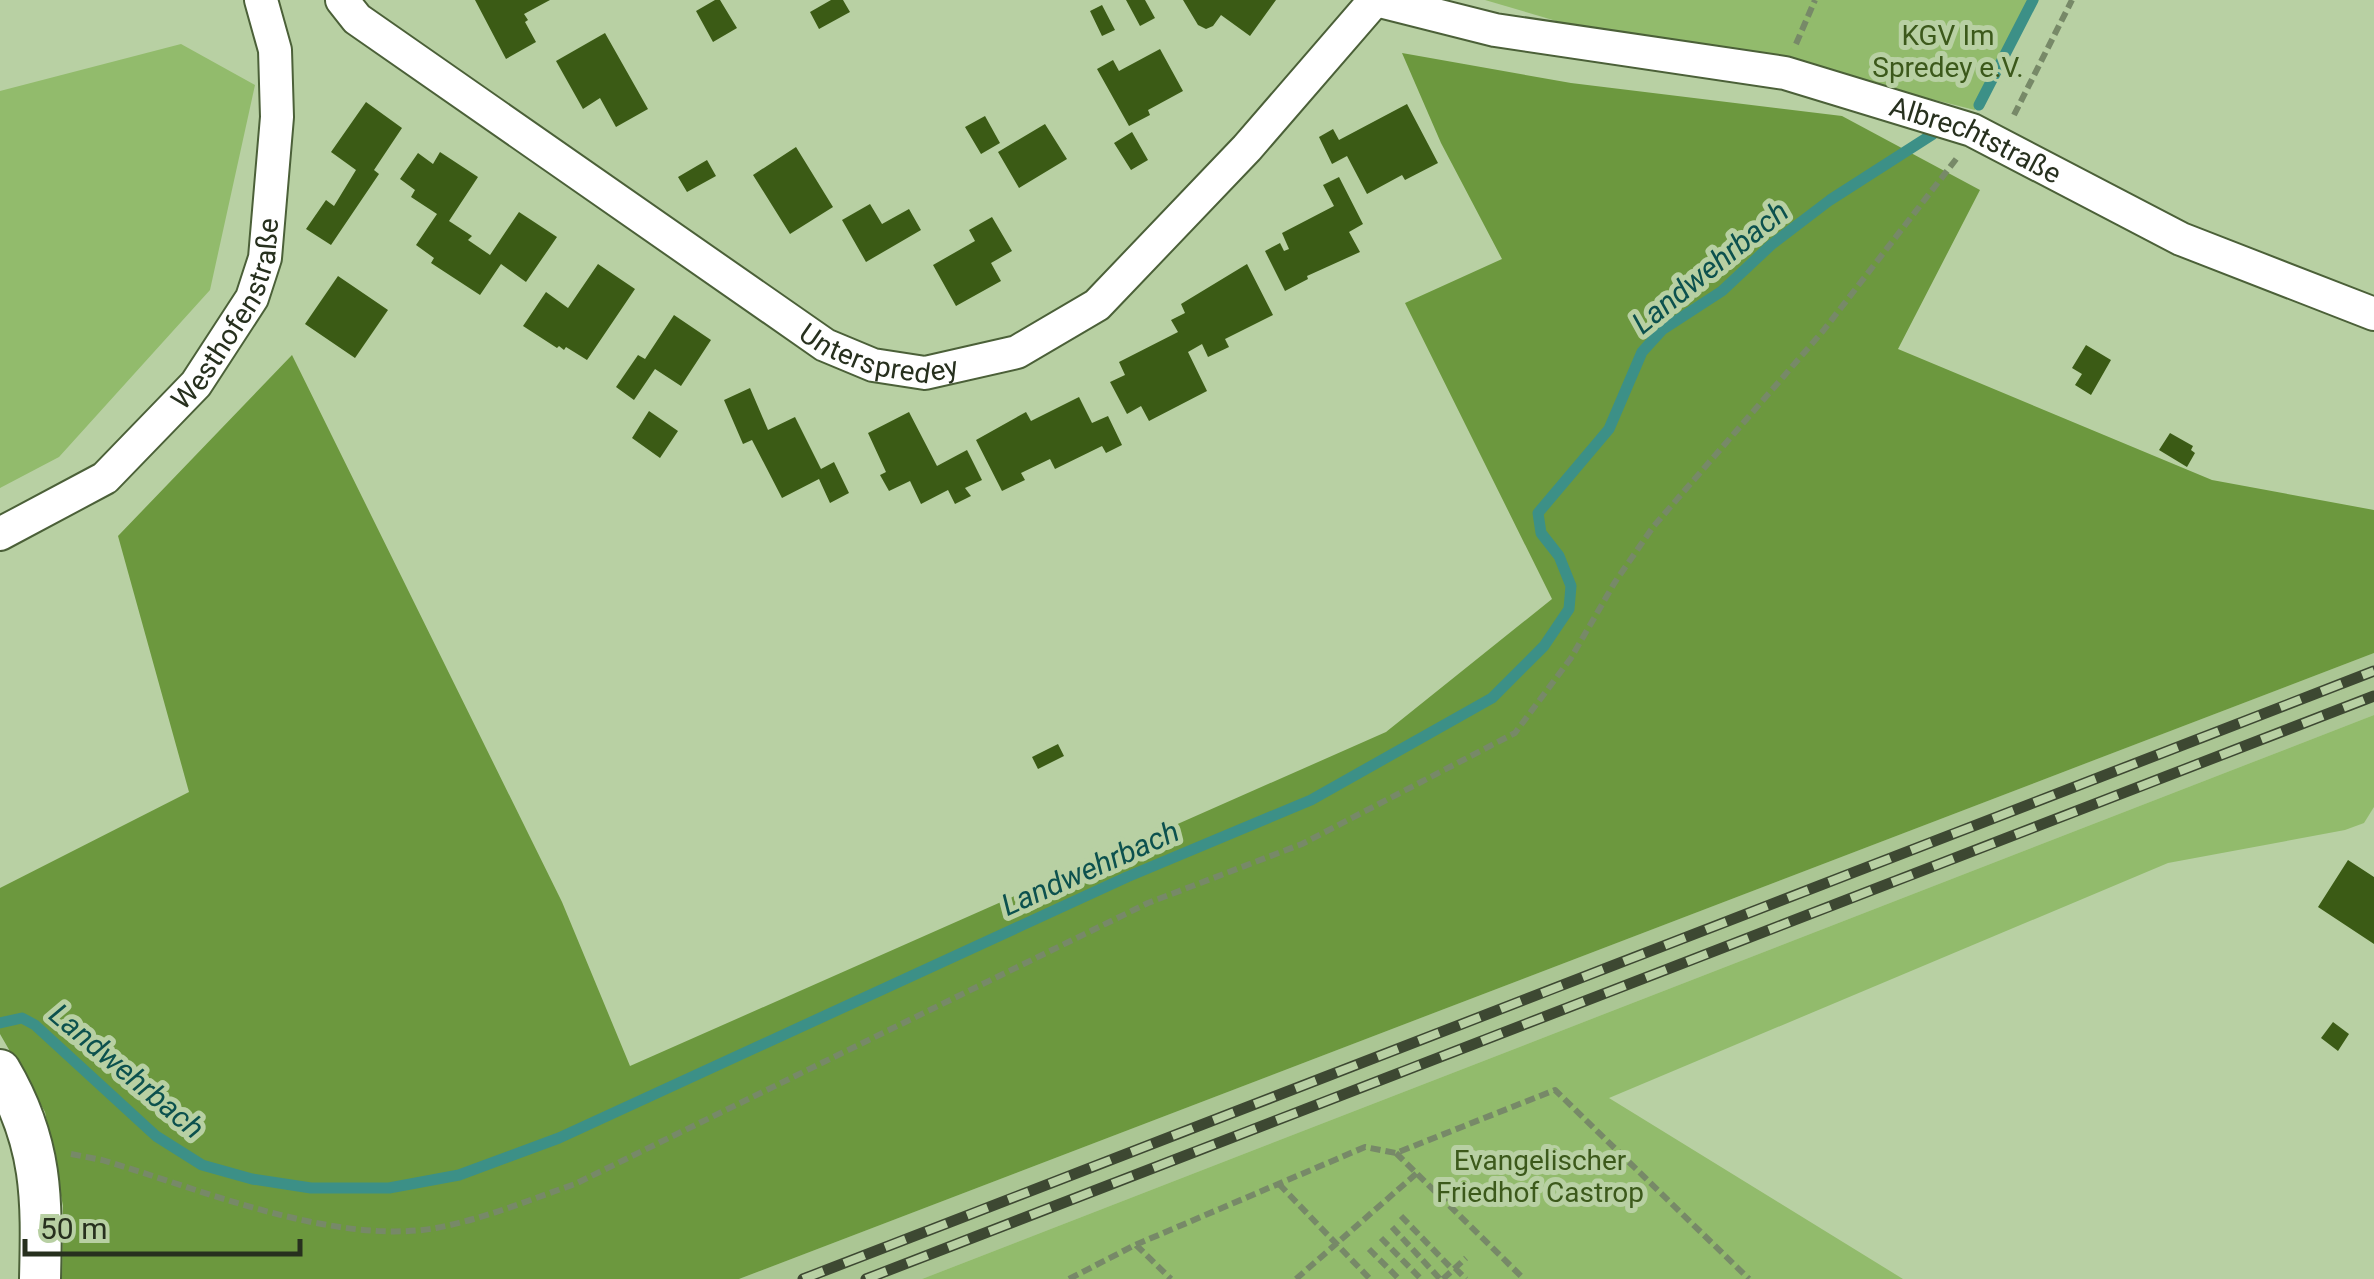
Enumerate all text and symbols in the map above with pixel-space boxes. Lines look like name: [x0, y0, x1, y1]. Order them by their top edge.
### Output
park label: KGV Im Spredey e.V.: [1872, 19, 2024, 84]
street label: Albrechtstraße: [1886, 89, 2067, 190]
water label: Landwehrbach: [1625, 193, 1795, 341]
street label: Westhofenstraße: [164, 217, 285, 416]
street label: Unterspredey: [793, 316, 961, 390]
water label: Landwehrbach: [996, 813, 1184, 923]
water label: Landwehrbach: [43, 996, 211, 1146]
park label: Evangelischer Friedhof Castrop: [1436, 1144, 1644, 1209]
scale bar: [25, 1194, 300, 1256]
text: 50 m: [40, 1211, 107, 1246]

